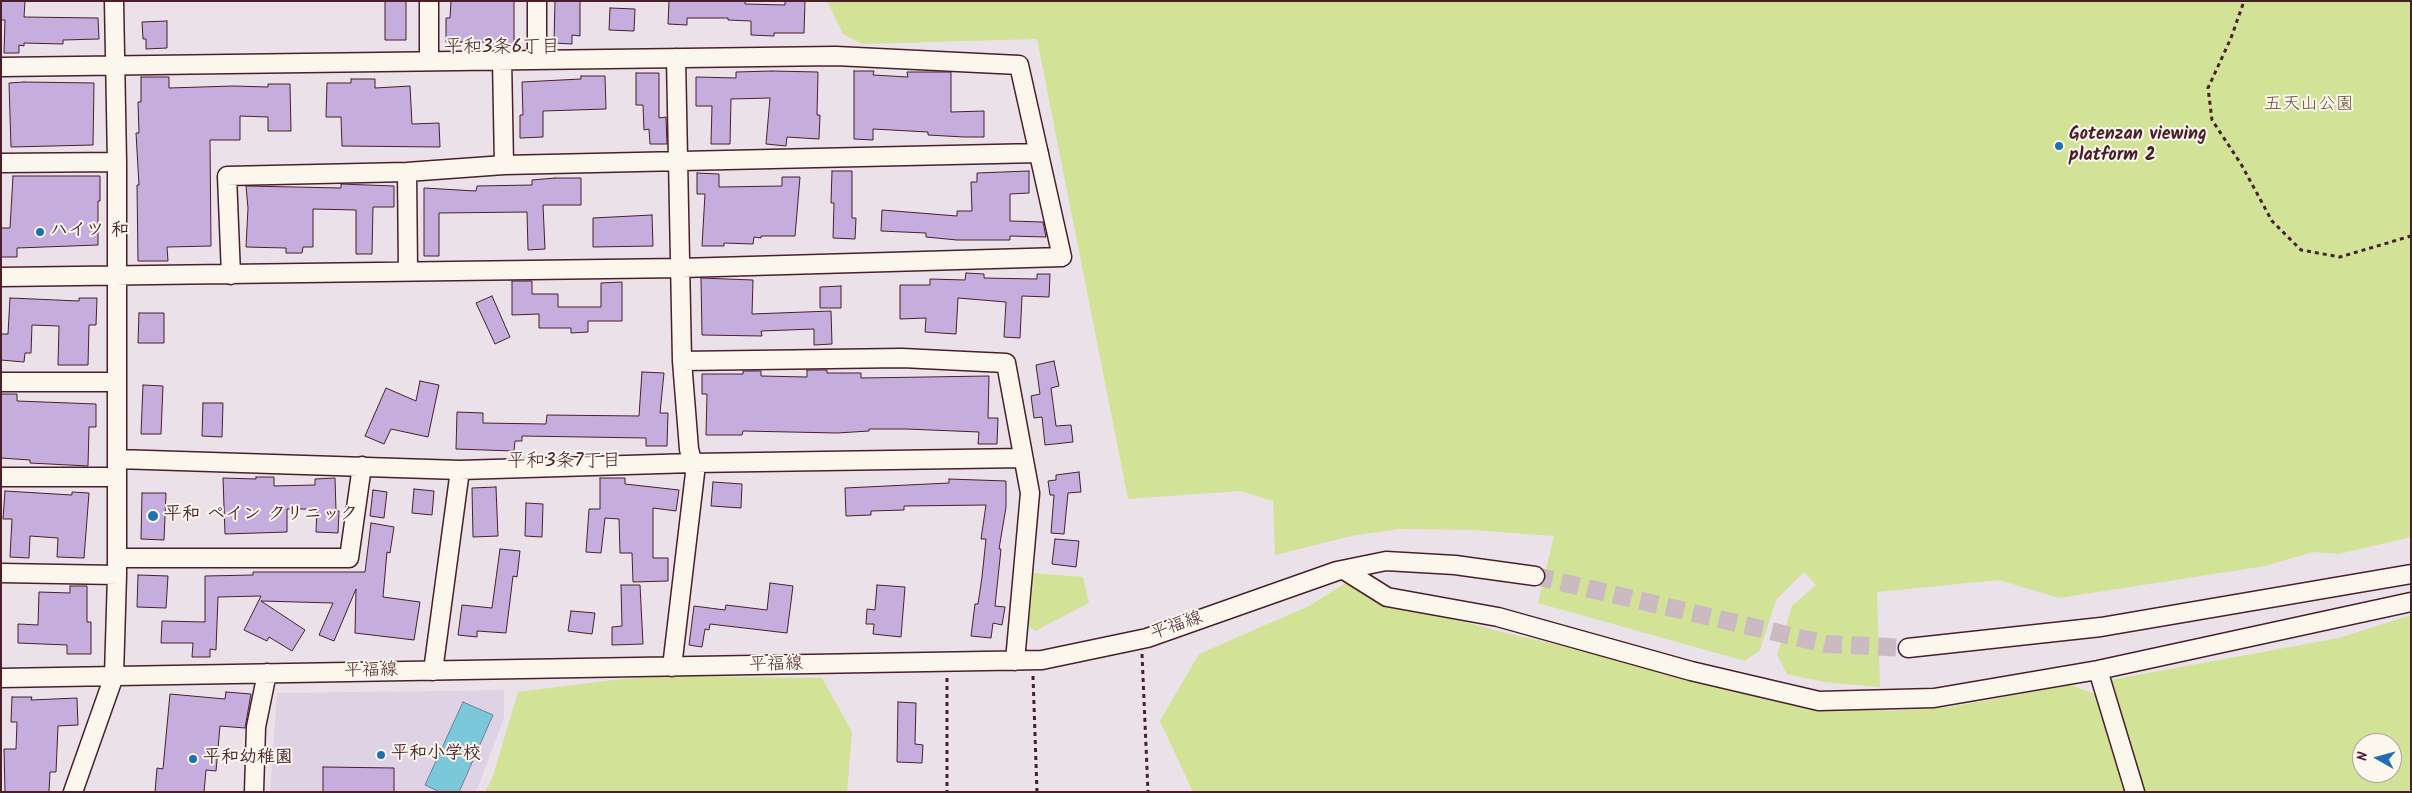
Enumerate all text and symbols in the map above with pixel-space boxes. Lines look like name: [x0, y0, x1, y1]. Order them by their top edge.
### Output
district label: 平和3条6丁目: [444, 38, 560, 60]
park label: 五天山公園: [2264, 95, 2354, 117]
place label: Gotenzan viewing platform 2: [2069, 125, 2207, 168]
marker: Gotenzan viewing platform 2: [2053, 140, 2065, 152]
place label: ハイツ 和: [50, 221, 129, 243]
marker: ハイツ 和: [34, 226, 46, 238]
district label: 平和3条7丁目: [507, 452, 621, 474]
place label: 平和 ペイン クリニック: [164, 505, 358, 527]
marker: 平和 ペイン クリニック: [146, 509, 160, 523]
street label: 平福線: [1148, 608, 1206, 646]
street label: 平福線: [749, 655, 803, 677]
street label: 平福線: [344, 661, 398, 683]
north arrow: [2352, 733, 2402, 783]
place label: 平和小学校: [391, 744, 481, 766]
place label: 平和幼稚園: [203, 748, 293, 770]
marker: 平和小学校: [375, 749, 387, 761]
text: N: [2352, 751, 2375, 762]
marker: 平和幼稚園: [187, 753, 199, 765]

